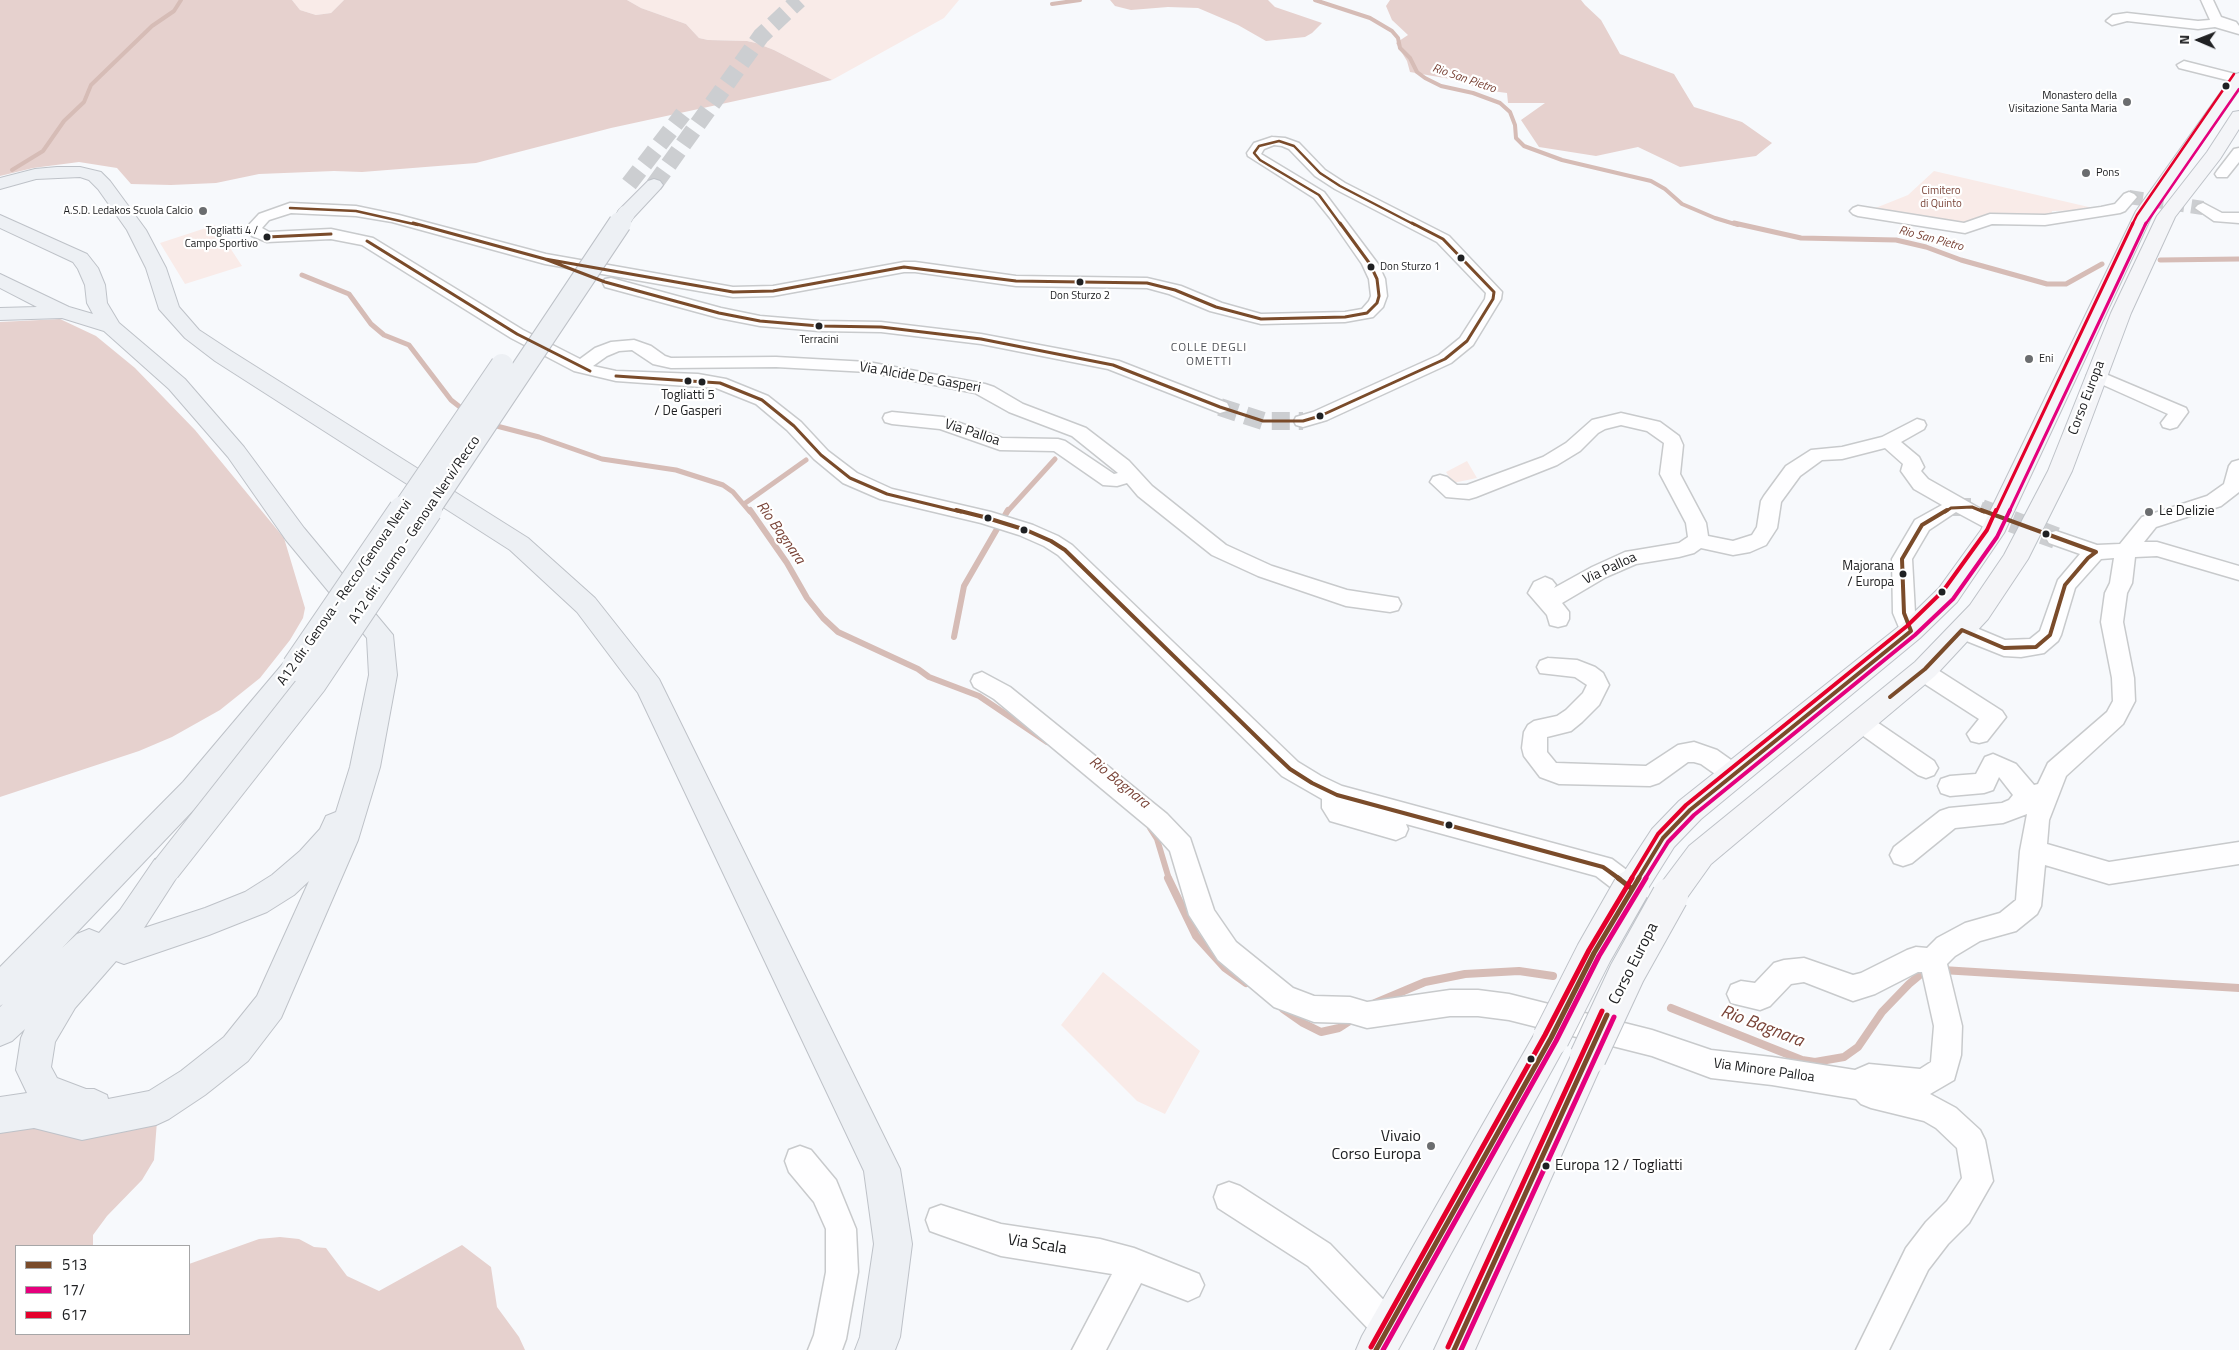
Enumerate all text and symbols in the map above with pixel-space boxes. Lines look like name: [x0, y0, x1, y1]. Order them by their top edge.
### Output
north arrow: [2174, 15, 2224, 65]
text: N: [2173, 35, 2194, 45]
water label: Rio San Pietro: [1430, 61, 1498, 97]
unlabelled marker: [2221, 81, 2231, 91]
place label: Monastero della Visitazione Santa Maria: [2009, 89, 2117, 115]
marker: Monastero della Visitazione Santa Maria: [2121, 96, 2133, 108]
place label: Pons: [2096, 166, 2119, 180]
marker: Pons: [2080, 167, 2092, 179]
park label: Cimitero di Quinto: [1920, 184, 1962, 210]
place label: A.S.D. Ledakos Scuola Calcio: [64, 204, 193, 218]
marker: A.S.D. Ledakos Scuola Calcio: [197, 205, 209, 217]
water label: Rio San Pietro: [1897, 223, 1965, 255]
place label: Togliatti 4 / Campo Sportivo: [185, 224, 258, 250]
marker: Togliatti 4 / Campo Sportivo: [262, 232, 272, 242]
unlabelled marker: [1456, 253, 1466, 263]
place label: Don Sturzo 1: [1380, 260, 1440, 274]
marker: Don Sturzo 1: [1366, 262, 1376, 272]
marker: Don Sturzo 2: [1075, 277, 1085, 287]
place label: Don Sturzo 2: [1050, 289, 1110, 303]
marker: Terracini: [814, 321, 824, 331]
place label: Terracini: [800, 333, 838, 347]
district label: COLLE DEGLI OMETTI: [1169, 341, 1249, 369]
place label: Eni: [2039, 352, 2053, 366]
marker: Eni: [2023, 353, 2035, 365]
street label: Corso Europa: [2065, 358, 2109, 438]
street label: Via Alcide De Gasperi: [858, 359, 982, 397]
marker: Togliatti 5 / De Gasperi: [683, 376, 693, 386]
unlabelled marker: [697, 377, 707, 387]
place label: Togliatti 5 / De Gasperi: [654, 388, 722, 419]
unlabelled marker: [1315, 411, 1325, 421]
street label: Via Palloa: [942, 416, 1002, 450]
street label: A12 dir. Livorno - Genova Nervi/Recco: [346, 433, 484, 627]
street label: A12 dir. Genova - Recco/Genova Nervi: [274, 497, 416, 689]
water label: Rio Bagnara: [752, 498, 808, 568]
place label: Le Delizie: [2159, 504, 2215, 520]
marker: Le Delizie: [2143, 506, 2155, 518]
unlabelled marker: [983, 513, 993, 523]
unlabelled marker: [1019, 525, 1029, 535]
unlabelled marker: [2041, 529, 2051, 539]
street label: Via Palloa: [1580, 549, 1640, 589]
place label: Majorana / Europa: [1842, 559, 1894, 590]
marker: Majorana / Europa: [1898, 569, 1908, 579]
unlabelled marker: [1937, 587, 1947, 597]
water label: Rio Bagnara: [1085, 753, 1153, 813]
unlabelled marker: [1444, 820, 1454, 830]
street label: Corso Europa: [1605, 920, 1663, 1008]
water label: Rio Bagnara: [1718, 1001, 1806, 1053]
unlabelled marker: [1526, 1054, 1536, 1064]
street label: Via Minore Palloa: [1712, 1056, 1816, 1086]
place label: Vivaio Corso Europa: [1332, 1127, 1421, 1165]
marker: Vivaio Corso Europa: [1425, 1140, 1437, 1152]
place label: Europa 12 / Togliatti: [1555, 1157, 1683, 1175]
marker: Europa 12 / Togliatti: [1541, 1161, 1551, 1171]
street label: Via Scala: [1006, 1231, 1068, 1259]
legend: [15, 1245, 190, 1335]
text: 513: [62, 1253, 87, 1276]
text: 17/: [62, 1278, 85, 1301]
text: 617: [62, 1303, 87, 1326]

